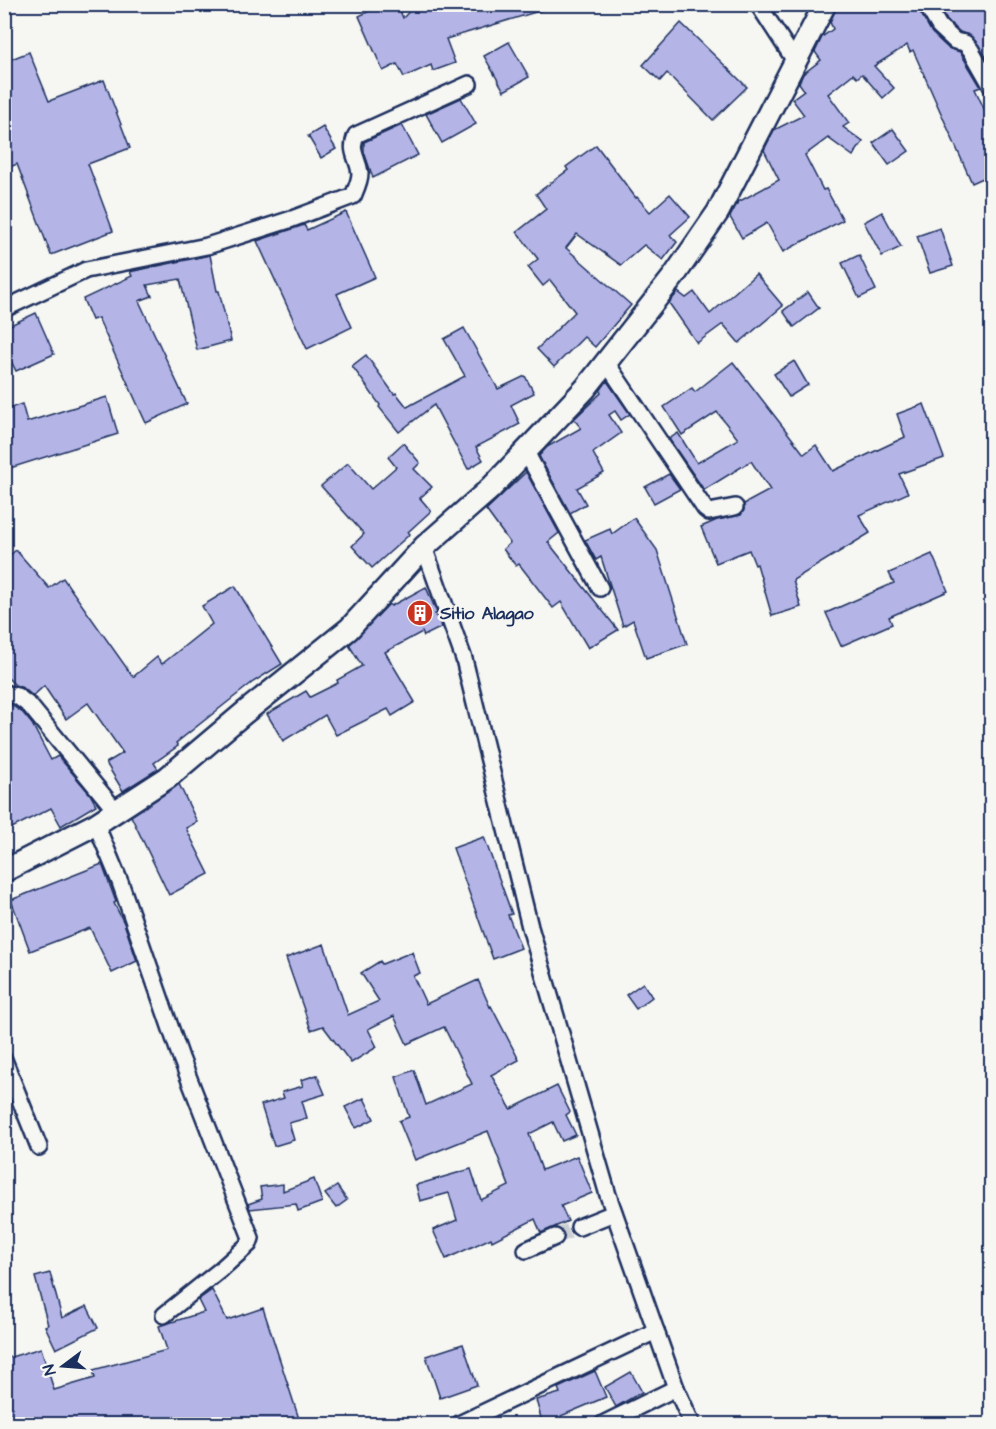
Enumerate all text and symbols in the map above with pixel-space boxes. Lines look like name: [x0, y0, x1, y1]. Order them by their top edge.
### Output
building icon: Sitio Alagao: [405, 598, 435, 628]
place label: Sitio Alagao: [439, 601, 535, 627]
north arrow: [33, 1336, 93, 1396]
text: N: [38, 1362, 61, 1378]

